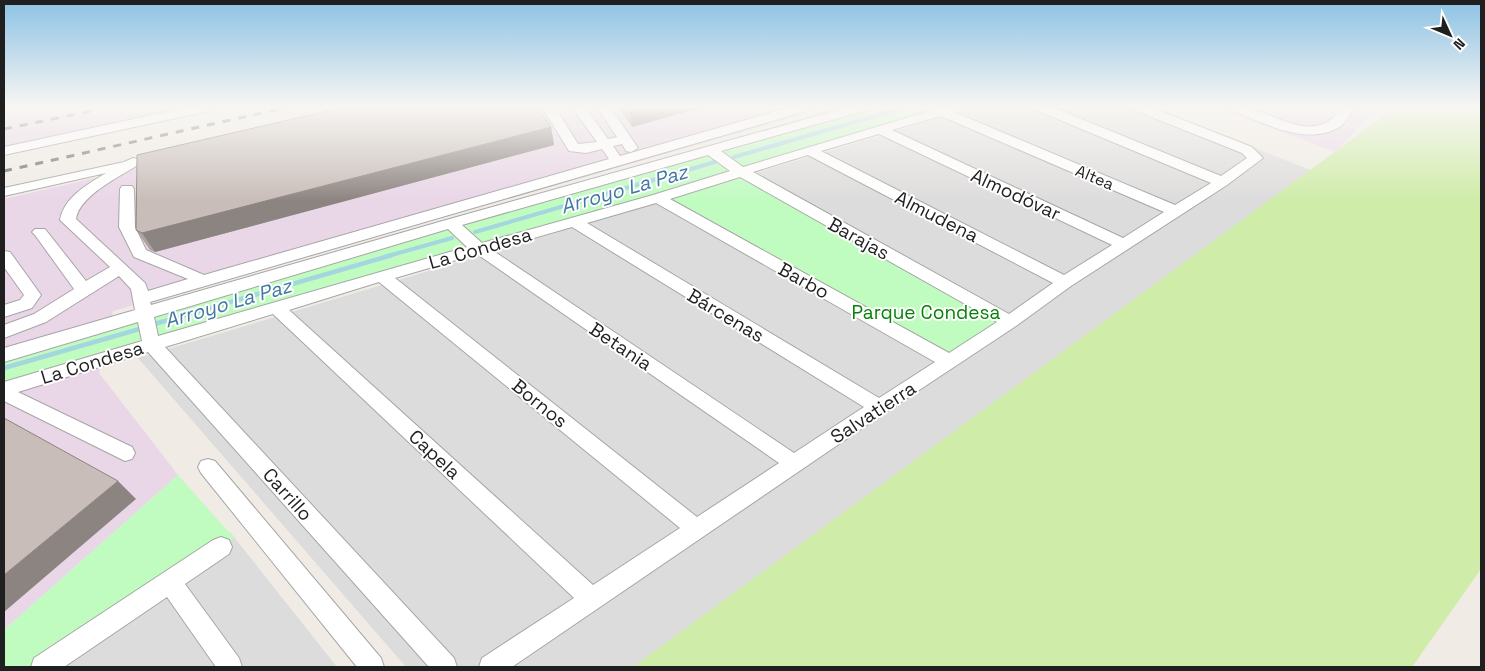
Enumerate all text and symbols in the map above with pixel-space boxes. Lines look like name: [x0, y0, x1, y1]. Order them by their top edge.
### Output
north arrow: [1425, 10, 1475, 60]
text: N: [1450, 34, 1469, 54]
water label: Arroyo La Paz: [558, 158, 692, 220]
street label: Altea: [1072, 160, 1117, 195]
street label: Almodóvar: [967, 163, 1065, 226]
street label: Almudena: [891, 185, 983, 248]
street label: Barajas: [823, 211, 894, 266]
street label: La Condesa: [426, 222, 535, 275]
street label: Barbo: [774, 256, 834, 305]
water label: Arroyo La Paz: [162, 272, 296, 334]
street label: Bárcenas: [683, 283, 769, 348]
park label: Parque Condesa: [852, 300, 1001, 325]
street label: Betania: [585, 316, 657, 376]
street label: La Condesa: [38, 335, 147, 390]
street label: Bornos: [507, 373, 573, 434]
street label: Salvatierra: [826, 375, 921, 449]
street label: Capela: [403, 424, 466, 485]
street label: Carrillo: [257, 463, 318, 526]

